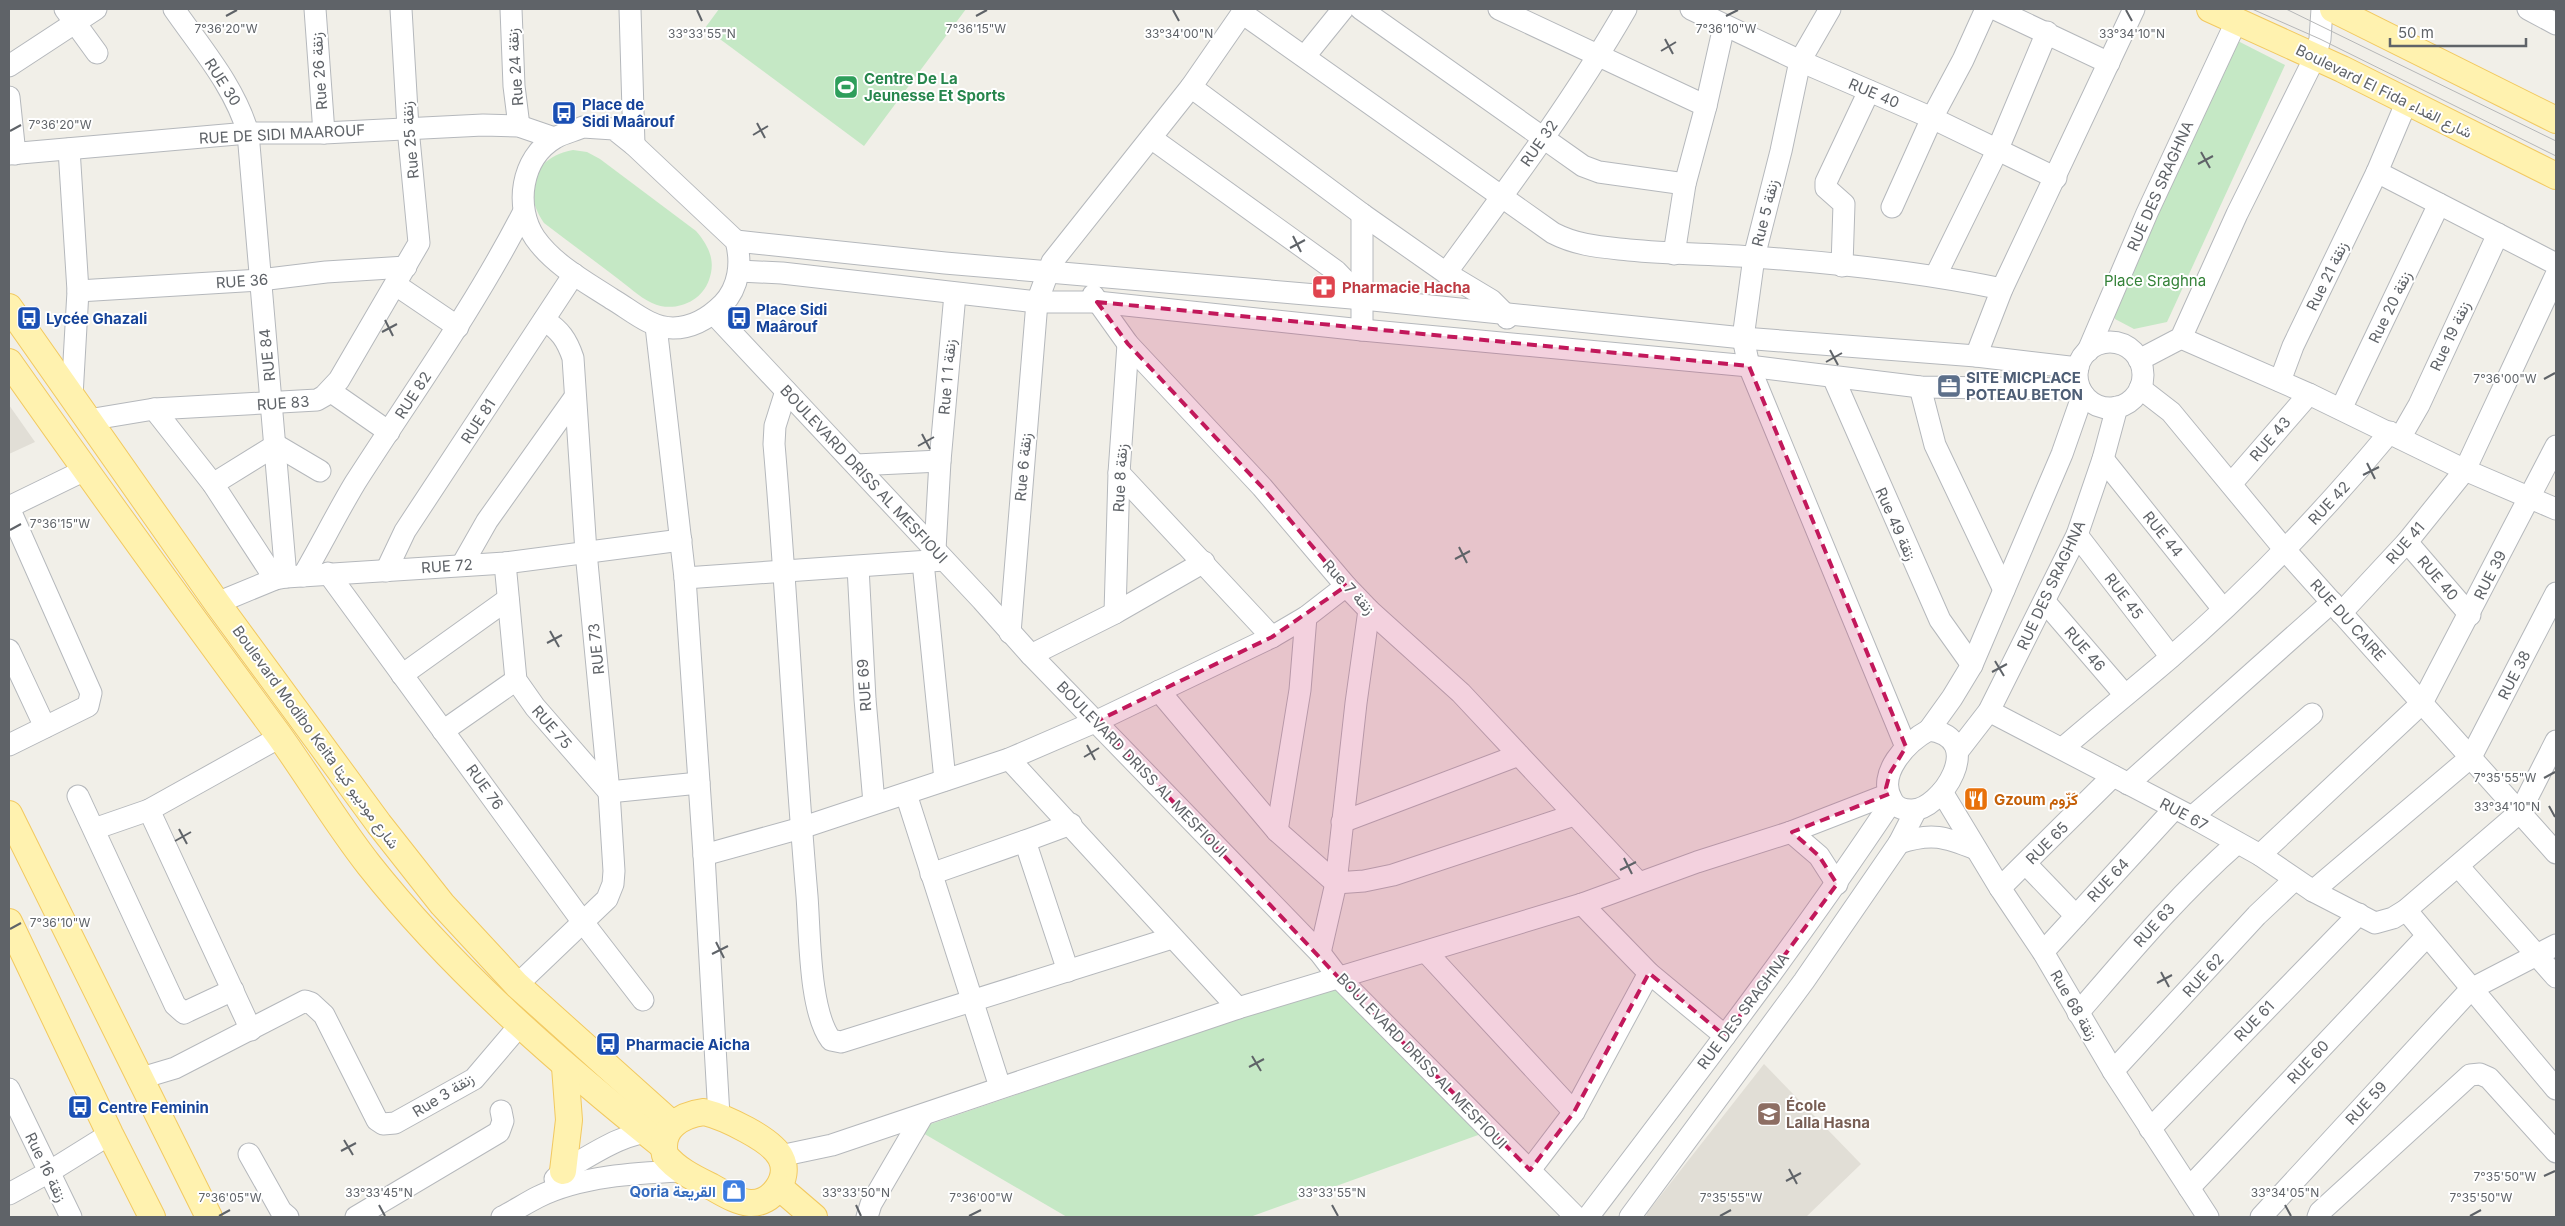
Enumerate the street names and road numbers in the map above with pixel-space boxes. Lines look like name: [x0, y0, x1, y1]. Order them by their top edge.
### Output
street label: Rue 24 زنقة: [503, 27, 527, 107]
street label: Rue 26 زنقة: [307, 32, 331, 110]
street label: Boulevard El Fida شارع الفداء: [2292, 40, 2475, 144]
street label: RUE 30: [201, 55, 245, 109]
street label: RUE 40: [1846, 74, 1902, 112]
street label: Rue 25 زنقة: [397, 101, 423, 179]
street label: RUE 32: [1516, 116, 1562, 170]
street label: RUE DES SRAGHNA: [2123, 118, 2197, 254]
street label: RUE DE SIDI MAAROUF: [198, 120, 366, 148]
street label: Rue 5 زنقة: [1748, 177, 1782, 249]
street label: Rue 21 زنقة: [2302, 238, 2352, 314]
street label: Rue 20 زنقة: [2364, 268, 2416, 346]
street label: RUE 36: [215, 270, 269, 292]
street label: Rue 19 زنقة: [2426, 298, 2474, 374]
street label: RUE 84: [255, 328, 279, 382]
street label: Rue 1 زنقة 1: [934, 338, 960, 416]
street label: RUE 82: [391, 368, 435, 422]
street label: BOULEVARD DRISS AL MESFIOUI: [776, 381, 952, 567]
street label: RUE 83: [256, 392, 310, 414]
street label: RUE 81: [457, 395, 499, 447]
street label: RUE 43: [2245, 413, 2295, 465]
street label: Rue 6 زنقة: [1011, 432, 1035, 502]
street label: Rue 8 زنقة: [1109, 443, 1131, 513]
street label: RUE 42: [2304, 477, 2354, 529]
street label: Rue 49 زنقة: [1871, 484, 1921, 564]
street label: RUE 44: [2139, 507, 2187, 561]
street label: RUE DES SRAGHNA: [2013, 517, 2089, 653]
street label: RUE 41: [2382, 518, 2428, 568]
street label: RUE 39: [2470, 547, 2510, 603]
street label: RUE 40: [2413, 552, 2463, 604]
street label: RUE 72: [421, 555, 473, 577]
street label: Rue 7 زنقة: [1319, 556, 1379, 618]
street label: RUE 45: [2101, 569, 2147, 623]
street label: RUE DU CAIRE: [2306, 575, 2390, 665]
street label: Boulevard Modibo Keita شارع موديبو كيتا: [227, 622, 404, 854]
street label: RUE 73: [584, 622, 608, 676]
street label: RUE 46: [2060, 623, 2110, 675]
street label: RUE 38: [2494, 647, 2534, 703]
street label: RUE 69: [853, 658, 875, 712]
street label: BOULEVARD DRISS AL MESFIOUI: [1053, 677, 1231, 861]
street label: RUE 75: [528, 701, 576, 753]
street label: RUE 76: [462, 761, 508, 813]
street label: RUE 67: [2157, 793, 2211, 835]
street label: RUE 65: [2022, 818, 2072, 868]
street label: RUE 64: [2083, 854, 2133, 906]
street label: RUE 63: [2129, 899, 2179, 951]
street label: RUE DES SRAGHNA: [1693, 949, 1793, 1073]
street label: RUE 62: [2178, 949, 2228, 1001]
street label: Rue 68 زنقة: [2046, 967, 2102, 1043]
street label: BOULEVARD DRISS AL MESFIOUI: [1333, 969, 1511, 1153]
street label: RUE 61: [2230, 997, 2278, 1045]
street label: RUE 60: [2283, 1036, 2333, 1088]
street label: Rue 3 زنقة: [409, 1069, 477, 1121]
street label: RUE 59: [2341, 1077, 2391, 1129]
street label: Rue 16 زنقة: [21, 1129, 71, 1205]

